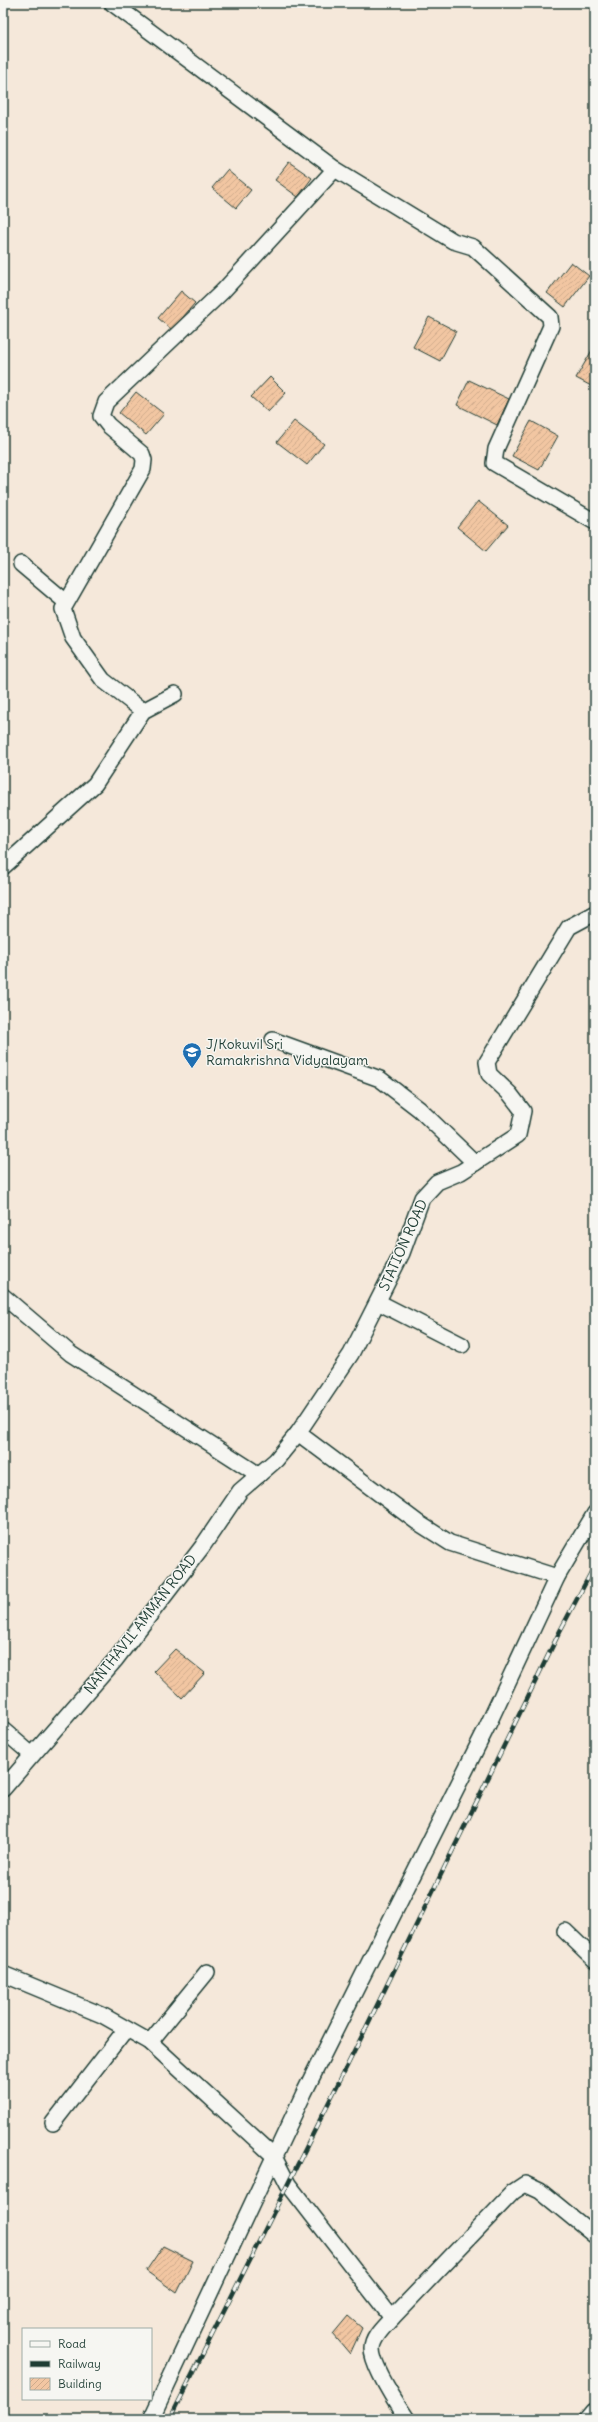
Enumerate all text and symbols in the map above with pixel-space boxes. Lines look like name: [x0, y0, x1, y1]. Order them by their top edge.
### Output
place label: J/Kokuvil Sri Ramakrishna Vidyalayam: [206, 1035, 368, 1069]
school or university icon: J/Kokuvil Sri Ramakrishna Vidyalayam: [181, 1041, 203, 1069]
street label: STATION ROAD: [375, 1196, 431, 1294]
street label: NANTHAVIL AMMAN ROAD: [80, 1550, 200, 1697]
legend: [22, 2328, 152, 2400]
text: Road: [58, 2336, 86, 2351]
text: Railway: [58, 2356, 101, 2371]
text: Building: [58, 2376, 102, 2391]

